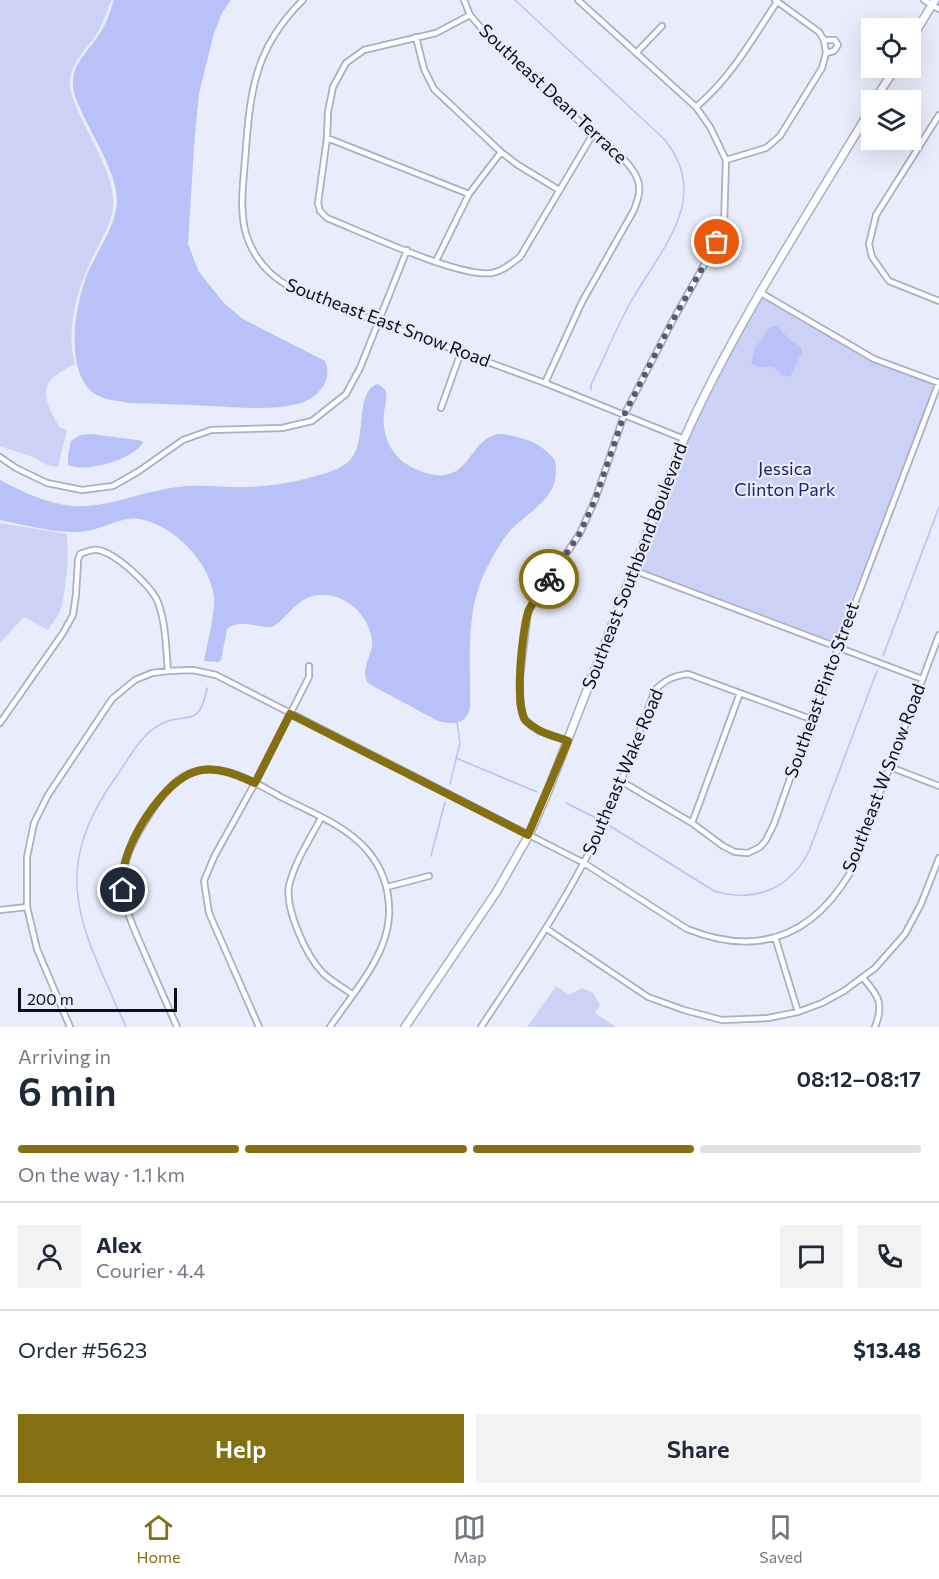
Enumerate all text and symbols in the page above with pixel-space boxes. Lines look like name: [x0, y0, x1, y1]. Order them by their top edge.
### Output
map controls: [861, 18, 921, 150]
button: locate: [861, 18, 921, 78]
street label: Southeast Dean Terrace: [475, 19, 632, 168]
button: layers: [861, 90, 921, 150]
pin: [691, 216, 742, 267]
icon: bag: [700, 225, 733, 258]
street label: Southeast East Snow Road: [283, 273, 494, 371]
street label: Southeast Southbend Boulevard: [577, 439, 691, 692]
park label: Jessica Clinton Park: [734, 457, 836, 500]
courier: [519, 549, 579, 609]
icon: bike: [533, 563, 566, 596]
street label: Southeast Pinto Street: [779, 599, 863, 781]
street label: Southeast W Snow Road: [837, 680, 929, 875]
street label: Southeast Wake Road: [577, 685, 667, 858]
pin: [97, 864, 148, 915]
icon: home: [106, 873, 139, 906]
scale bar: [18, 985, 177, 1013]
text: 200 m: [27, 989, 74, 1008]
text: Arriving in: [18, 1044, 111, 1068]
text: 08:12–08:17: [796, 1065, 921, 1092]
text: 6 min: [18, 1066, 116, 1114]
text: On the way · 1.1 km: [18, 1162, 185, 1186]
button: person: [18, 1225, 81, 1288]
button: chat: [780, 1225, 843, 1288]
button: phone: [858, 1225, 921, 1288]
text: Alex: [96, 1231, 142, 1258]
text: Courier · 4.4: [96, 1258, 205, 1282]
text: Order #5623: [18, 1336, 147, 1363]
text: $13.48: [853, 1336, 921, 1363]
button: Help: [18, 1414, 464, 1483]
button: Share: [476, 1414, 921, 1483]
tab: Home: [136, 1511, 180, 1566]
tab: Map: [453, 1511, 486, 1566]
tab: Saved: [759, 1511, 803, 1566]

